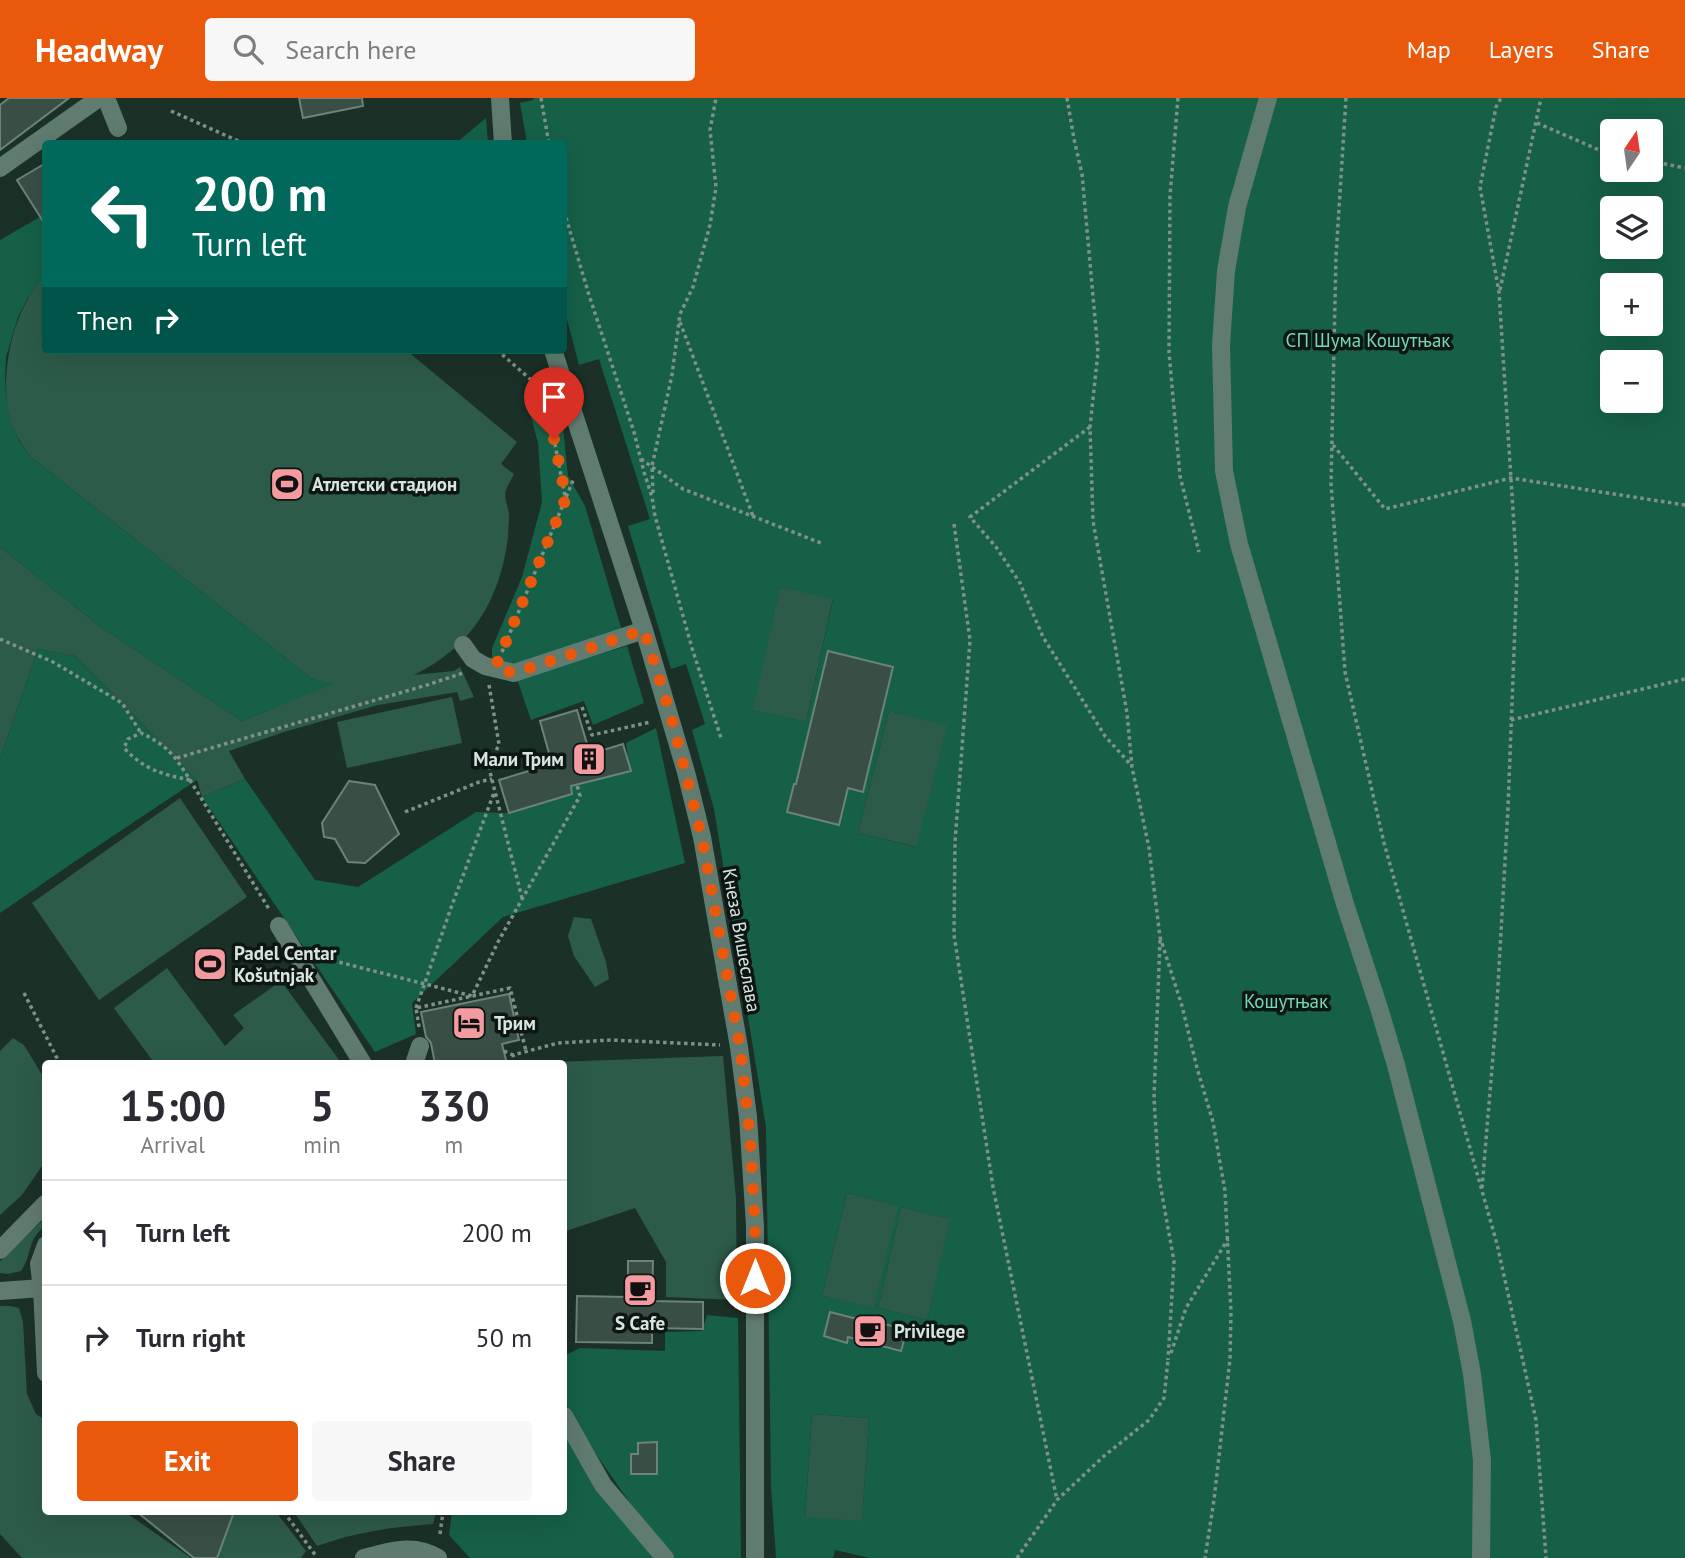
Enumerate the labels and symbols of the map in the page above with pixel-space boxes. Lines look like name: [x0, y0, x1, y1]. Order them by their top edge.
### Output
north arrow: [1600, 119, 1662, 182]
park label: СП Шума Кошутњак: [1286, 328, 1450, 352]
pin: [524, 367, 584, 439]
sports icon: Атлетски стадион: [268, 465, 306, 503]
place label: Атлетски стадион: [312, 472, 457, 496]
building icon: Мали Трим: [570, 740, 608, 778]
place label: Мали Трим: [473, 747, 564, 771]
street label: Кнеза Вишеслава: [718, 866, 766, 1014]
place label: Padel Centar Košutnjak: [234, 941, 337, 987]
sports icon: Padel Centar Košutnjak: [191, 945, 229, 983]
park label: Кошутњак: [1244, 989, 1328, 1013]
hotel icon: Трим: [450, 1004, 488, 1042]
place label: Трим: [494, 1011, 536, 1035]
position arrow: [718, 1241, 792, 1315]
cafe icon: S Cafe: [621, 1271, 659, 1309]
place label: S Cafe: [615, 1311, 665, 1335]
cafe icon: Privilege: [851, 1312, 889, 1350]
place label: Privilege: [894, 1319, 965, 1343]

